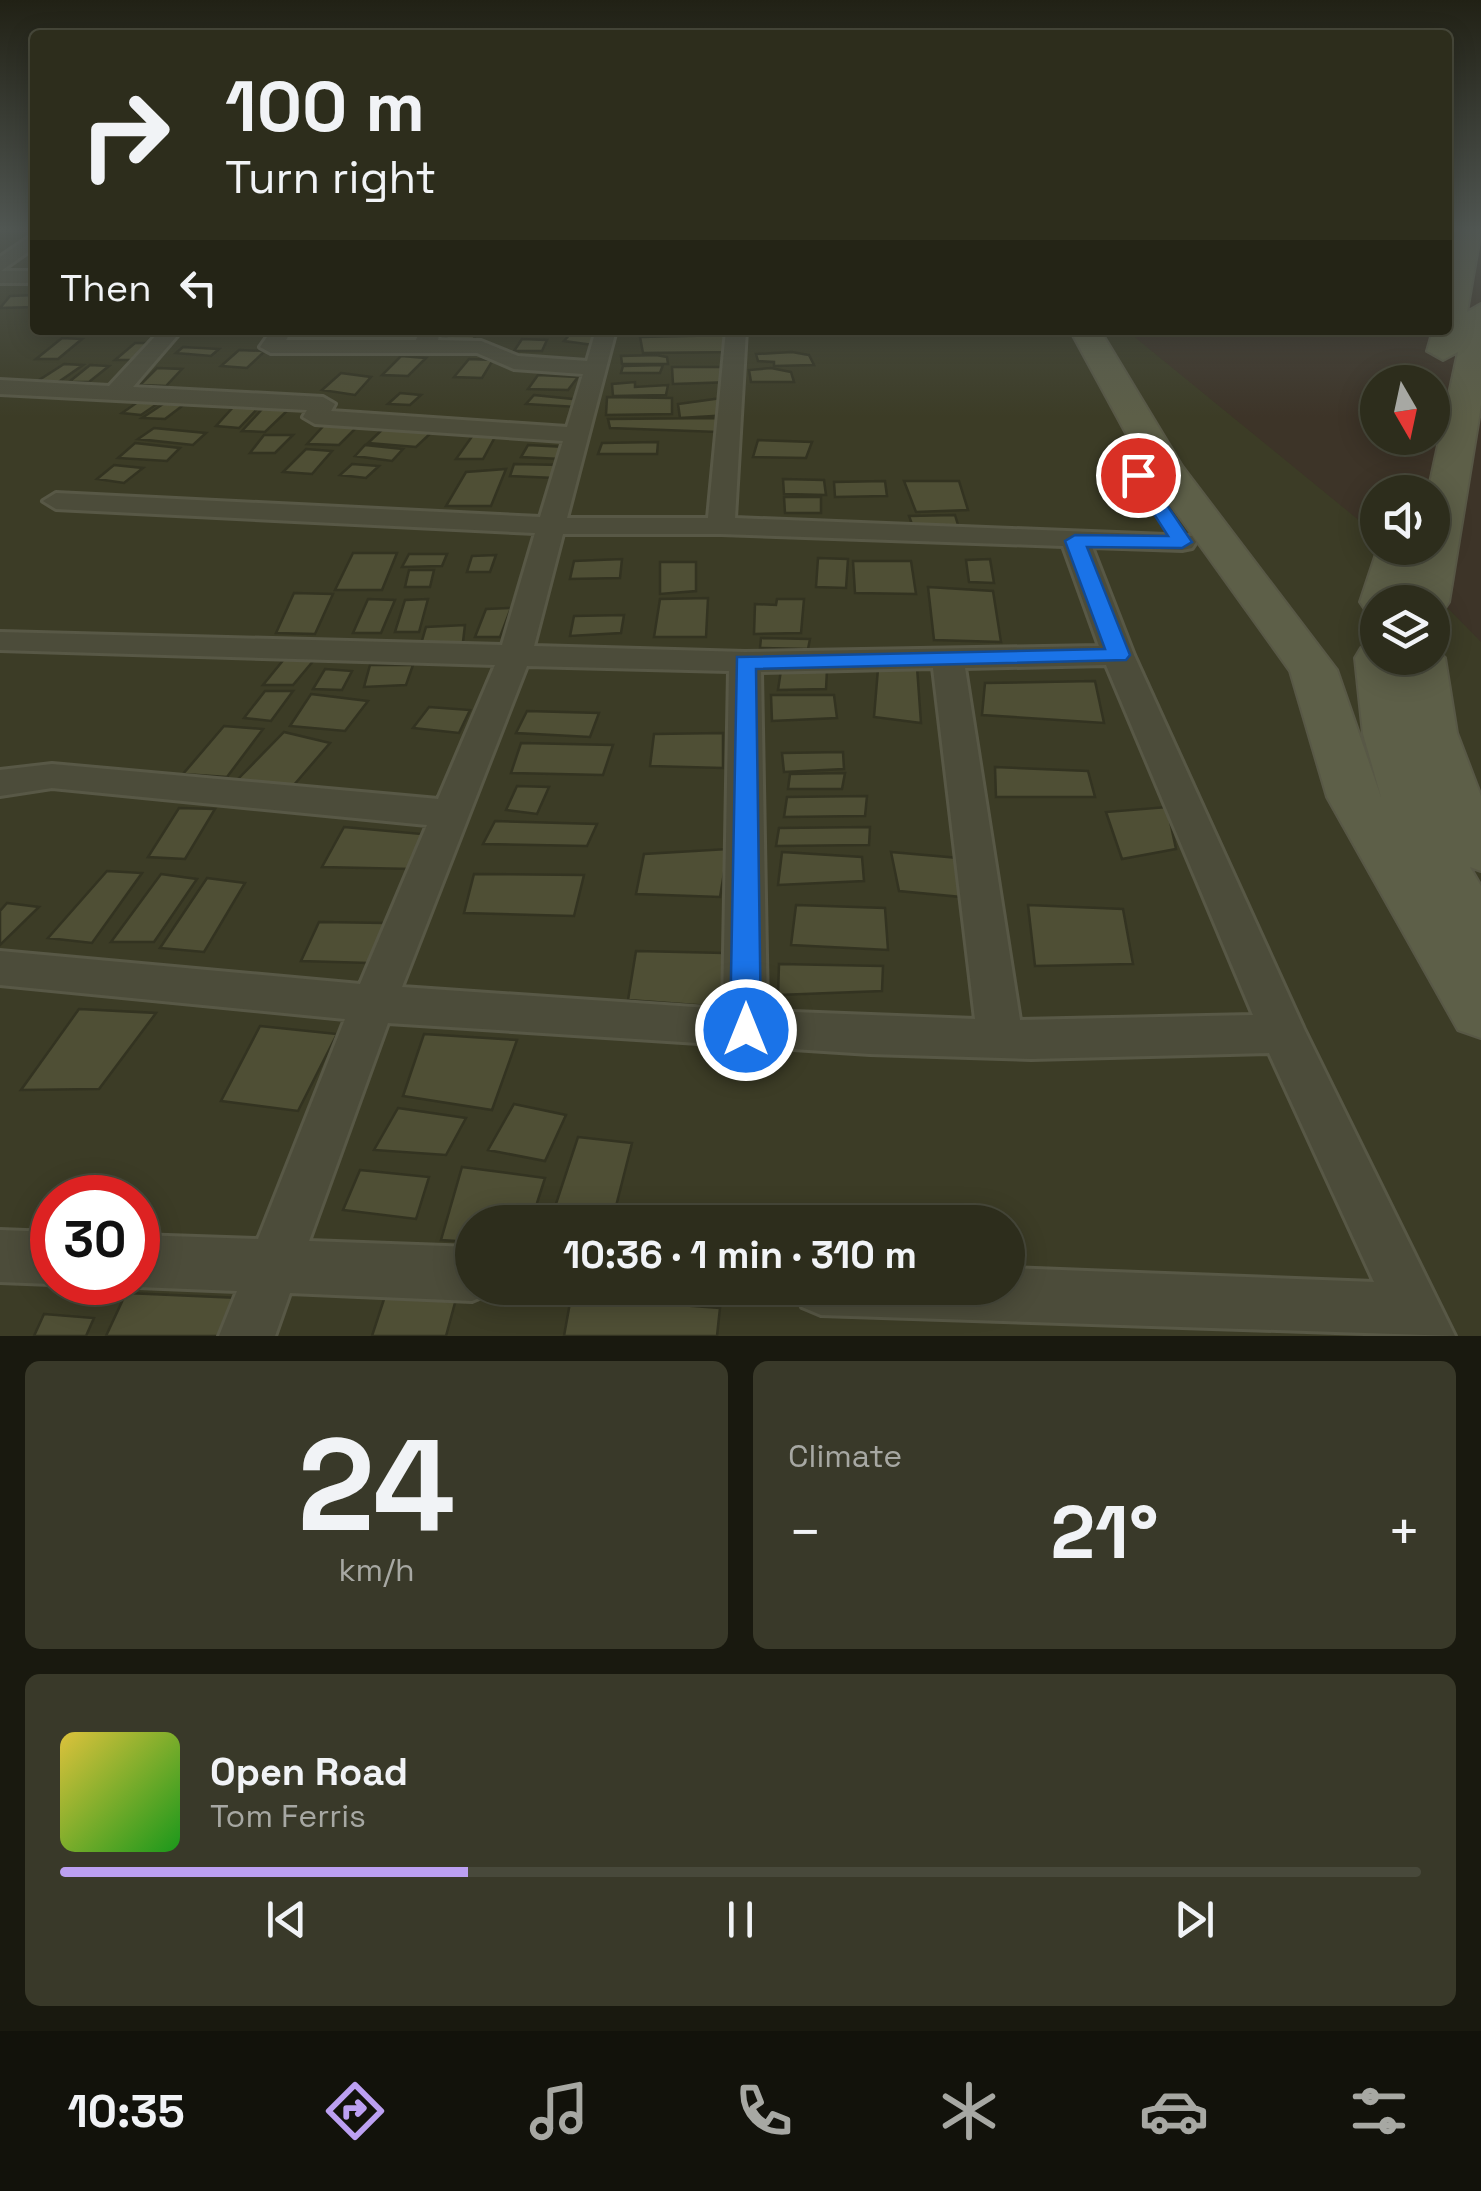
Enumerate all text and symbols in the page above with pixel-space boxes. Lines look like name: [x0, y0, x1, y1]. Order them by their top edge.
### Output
text: 100 m: [225, 62, 425, 151]
icon: right: [60, 70, 190, 200]
text: Turn right: [225, 149, 436, 206]
icon: left: [171, 260, 226, 315]
text: Then: [60, 264, 151, 312]
north arrow: [1360, 365, 1450, 455]
map controls: [1360, 365, 1450, 675]
pin: [1096, 433, 1181, 518]
icon: arrive: [1111, 448, 1166, 503]
button: sound: [1360, 475, 1450, 565]
button: layers: [1360, 585, 1450, 675]
position arrow: [694, 978, 798, 1082]
speed limit sign: 30: [30, 1175, 160, 1305]
text: 10:36 · 1 min · 310 m: [563, 1231, 917, 1279]
text: 24: [298, 1402, 455, 1568]
text: Climate: [788, 1436, 902, 1476]
text: 21°: [1050, 1484, 1159, 1580]
text: −: [788, 1497, 822, 1567]
text: +: [1387, 1497, 1421, 1567]
text: km/h: [338, 1550, 415, 1590]
text: Open Road: [210, 1748, 408, 1796]
text: Tom Ferris: [210, 1796, 366, 1836]
icon: previous: [259, 1892, 314, 1947]
icon: pause: [713, 1892, 768, 1947]
icon: next: [1167, 1892, 1222, 1947]
icon: directions: [320, 2076, 390, 2146]
icon: music: [524, 2076, 594, 2146]
icon: phone: [729, 2076, 799, 2146]
icon: climate: [934, 2076, 1004, 2146]
icon: car: [1139, 2076, 1209, 2146]
icon: filters: [1344, 2076, 1414, 2146]
text: 10:35: [67, 2083, 185, 2140]

